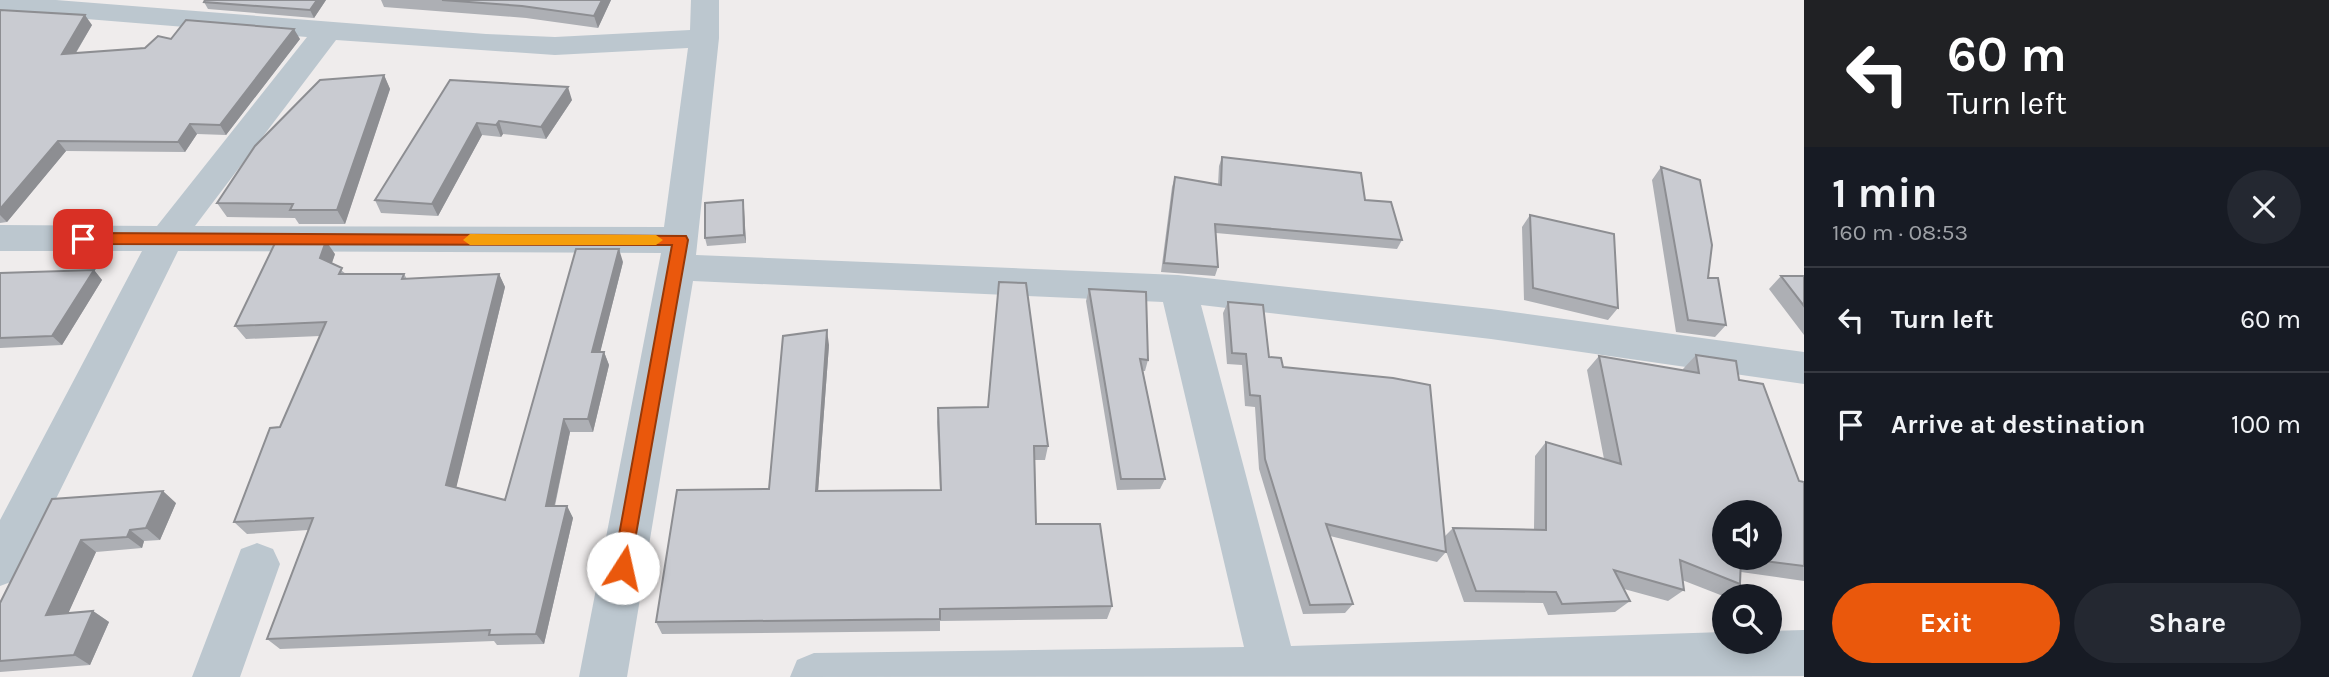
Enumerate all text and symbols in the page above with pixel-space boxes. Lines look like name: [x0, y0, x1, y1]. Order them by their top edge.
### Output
text: 60 m: [1947, 26, 2067, 83]
icon: left: [1832, 28, 1923, 119]
text: Turn left: [1947, 85, 2067, 122]
text: 1 min: [1832, 168, 1937, 218]
button: close: [2227, 170, 2301, 244]
pin: [53, 209, 113, 269]
text: 160 m · 08:53: [1832, 219, 1968, 246]
icon: arrive: [64, 220, 102, 258]
icon: left: [1832, 301, 1870, 339]
text: Turn left: [1891, 304, 1993, 335]
text: 60 m: [2240, 304, 2301, 335]
icon: arrive: [1832, 406, 1870, 444]
text: Arrive at destination: [1891, 409, 2145, 440]
text: 100 m: [2231, 409, 2301, 440]
map controls: [1712, 500, 1782, 654]
button: sound: [1712, 500, 1782, 570]
position arrow: [586, 531, 660, 605]
button: Exit: [1832, 583, 2060, 663]
button: Share: [2074, 583, 2301, 663]
button: search: [1712, 584, 1782, 654]

